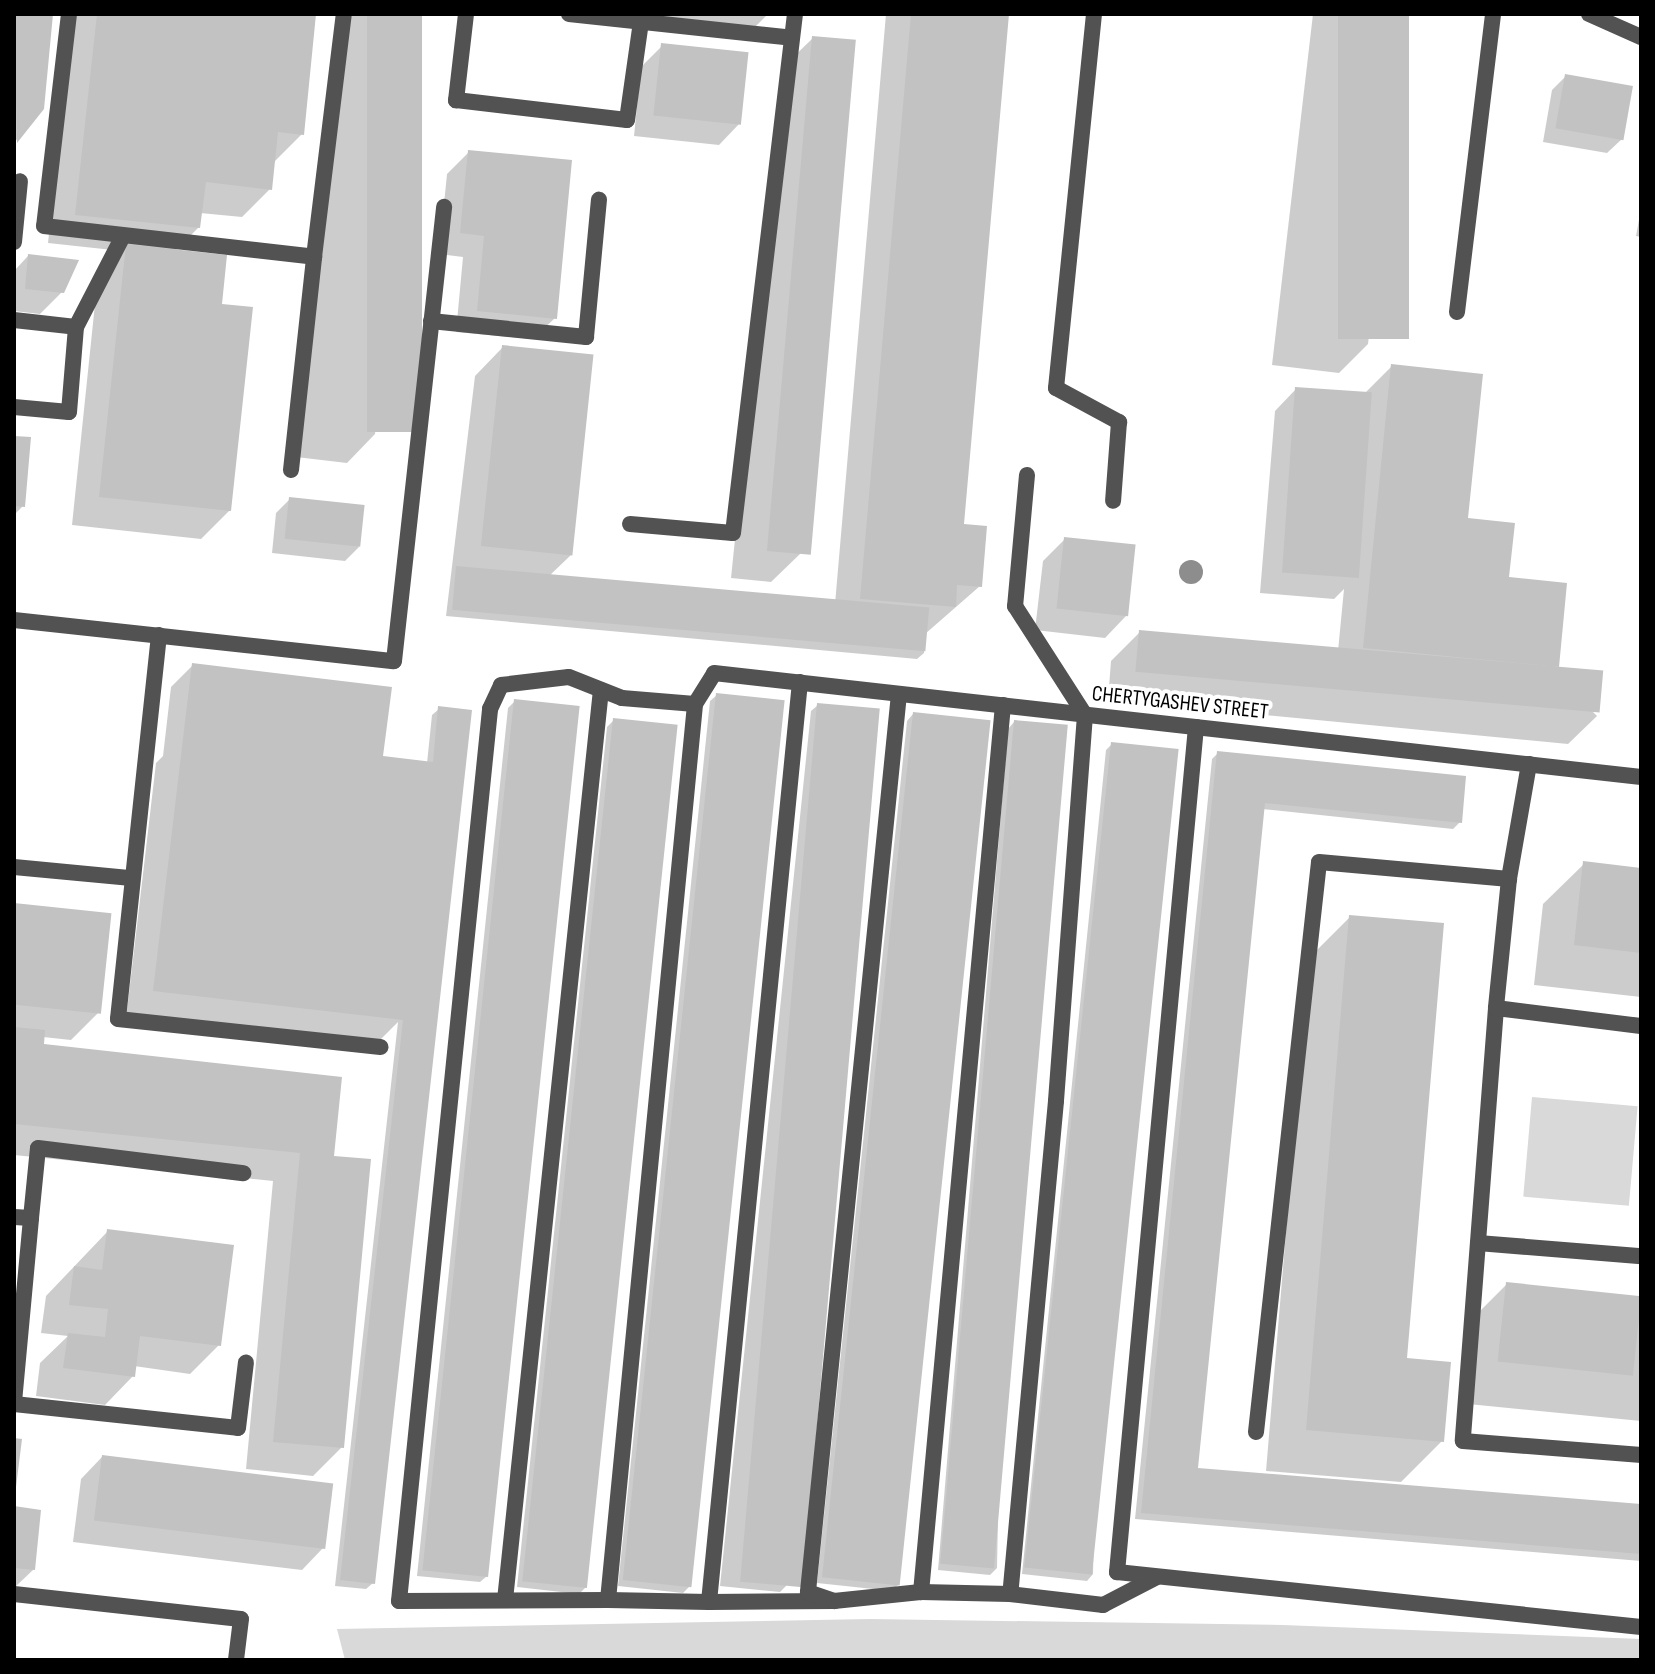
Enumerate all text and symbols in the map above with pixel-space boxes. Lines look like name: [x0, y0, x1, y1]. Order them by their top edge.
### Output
street label: CHERTYGASHEV STREET: [1090, 681, 1270, 725]

